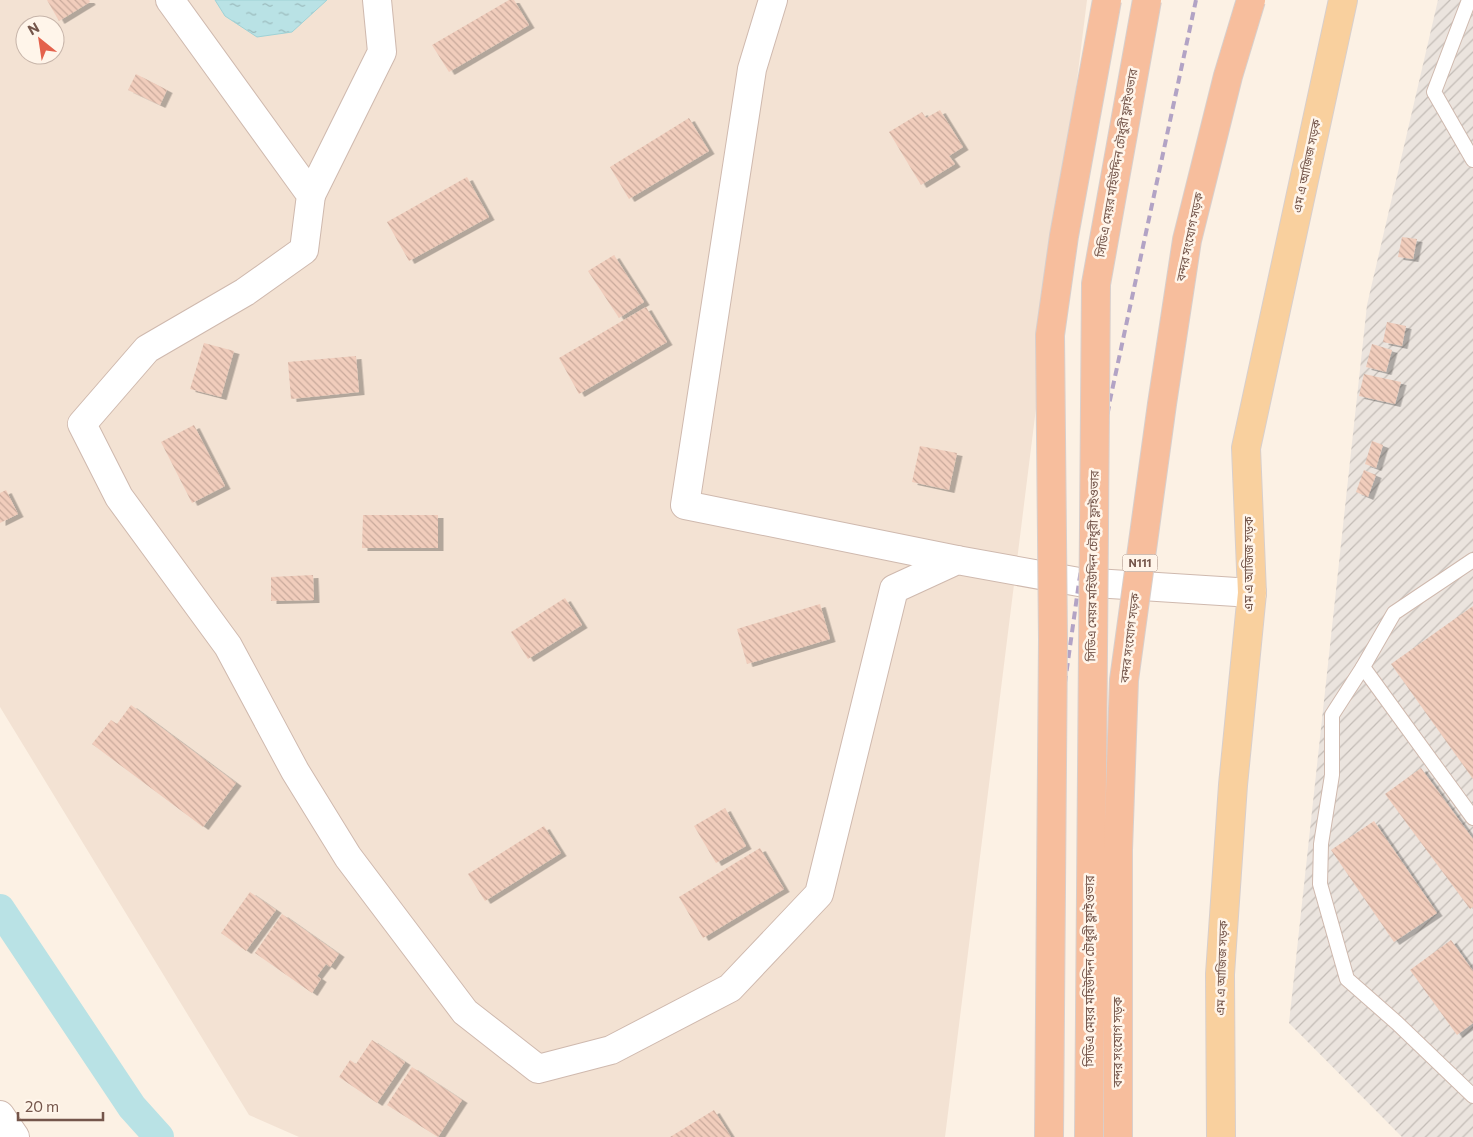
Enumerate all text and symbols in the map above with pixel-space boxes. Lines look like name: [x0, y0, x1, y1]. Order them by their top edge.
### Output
north arrow: [15, 15, 65, 65]
text: N: [24, 18, 42, 38]
street label: সিডিএ মেয়র মহিউদ্দিন চৌধুরী ফ্লাইওভার: [1092, 67, 1142, 259]
street label: এম এ আজিজ সড়ক: [1289, 117, 1324, 214]
street label: বন্দর সংযোগ সড়ক: [1173, 191, 1206, 284]
street label: সিডিএ মেয়র মহিউদ্দিন চৌধুরী ফ্লাইওভার: [1083, 469, 1103, 663]
street label: এম এ আজিজ সড়ক: [1241, 516, 1256, 612]
road number: N111: [1122, 554, 1158, 572]
street label: বন্দর সংযোগ সড়ক: [1116, 592, 1142, 685]
street label: সিডিএ মেয়র মহিউদ্দিন চৌধুরী ফ্লাইওভার: [1082, 875, 1098, 1068]
street label: এম এ আজিজ সড়ক: [1212, 920, 1231, 1016]
street label: বন্দর সংযোগ সড়ক: [1110, 997, 1125, 1088]
scale bar: [18, 1090, 102, 1122]
text: 20 m: [25, 1097, 59, 1115]

